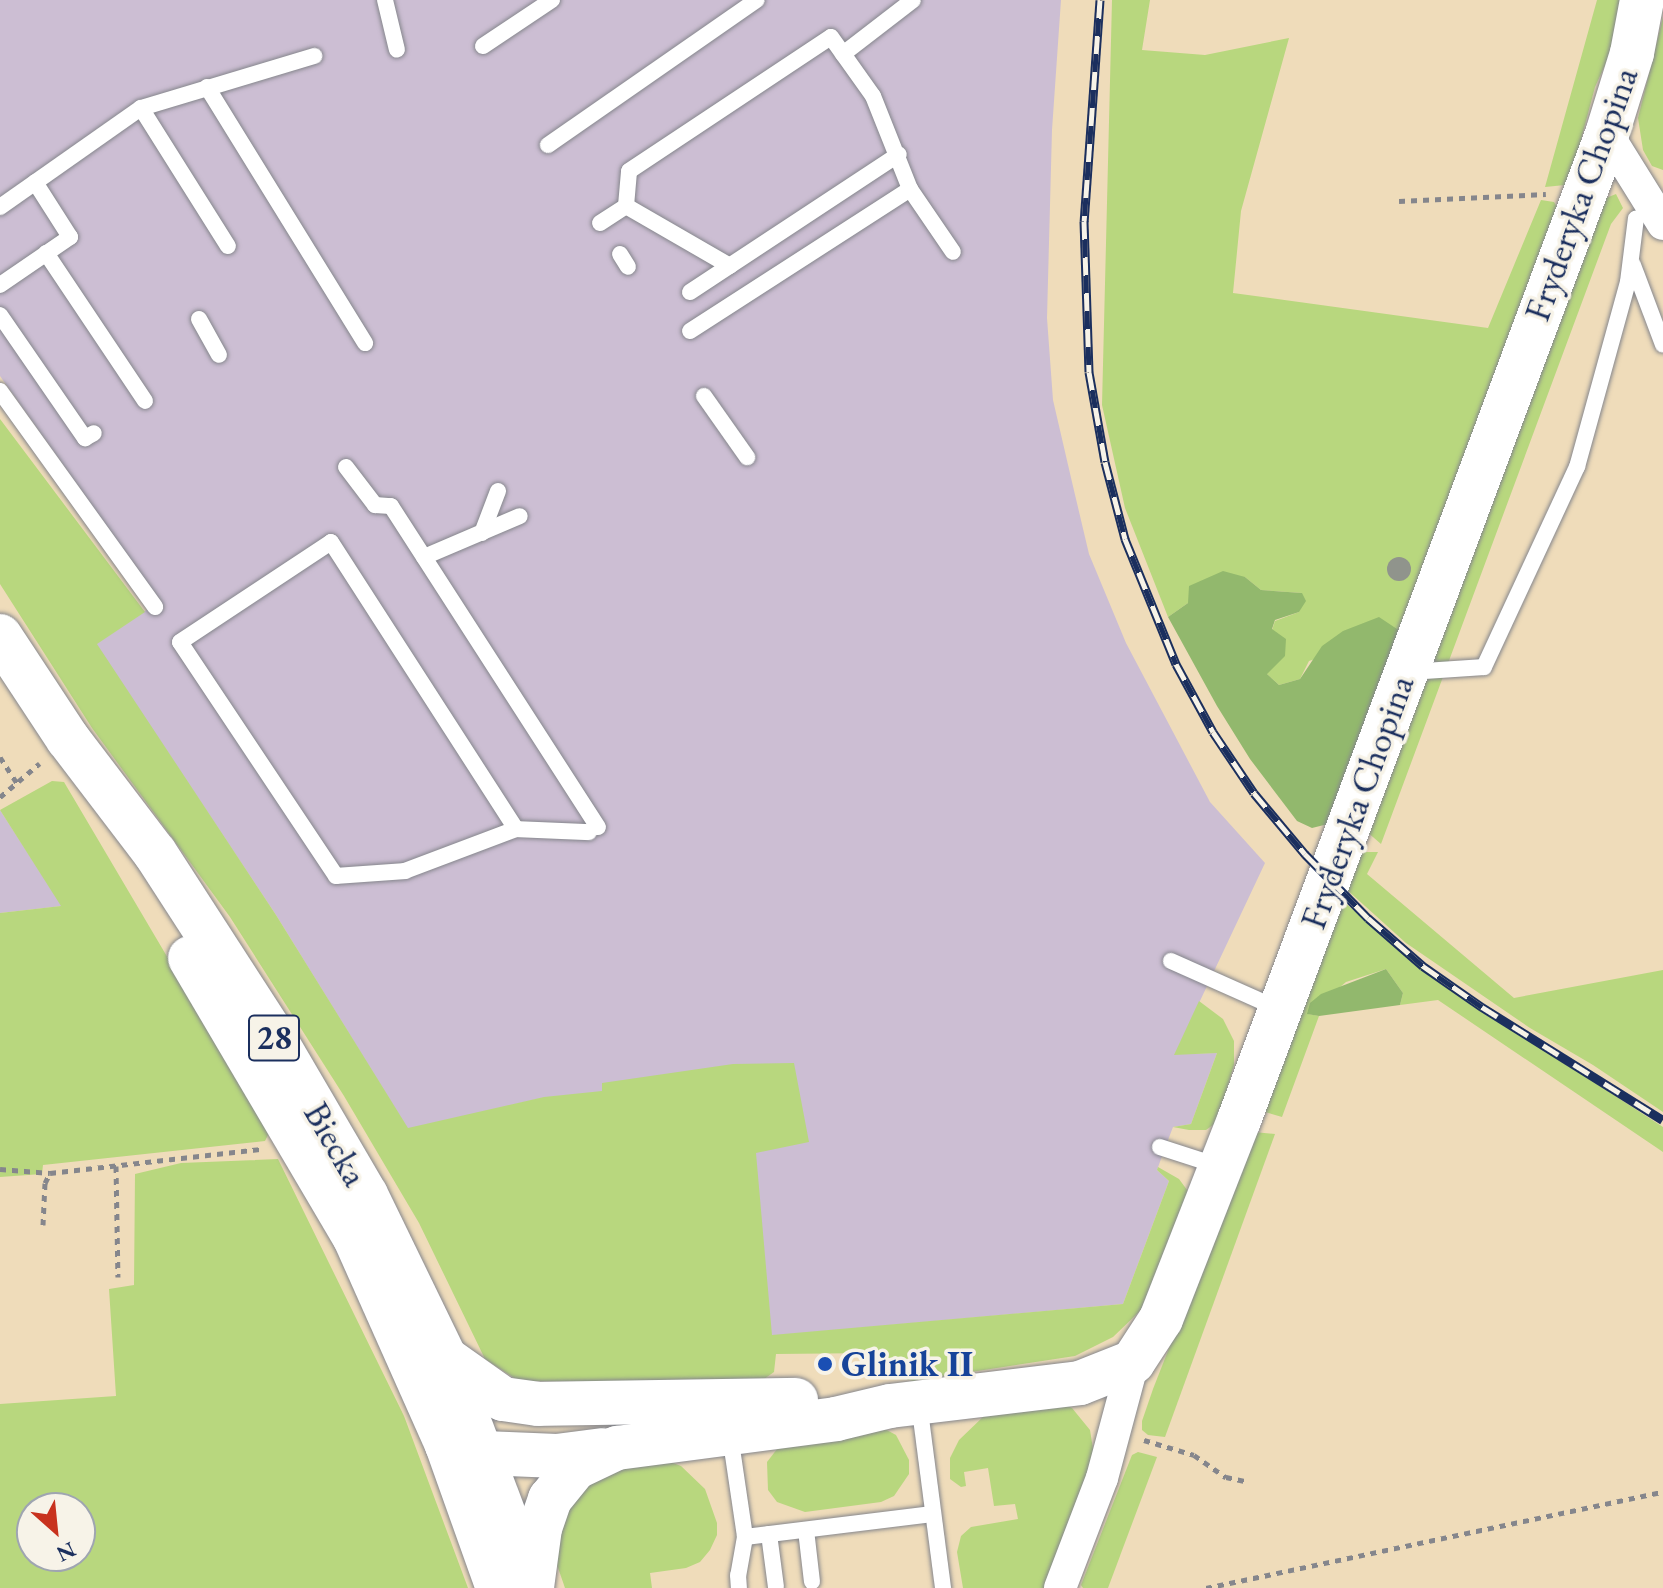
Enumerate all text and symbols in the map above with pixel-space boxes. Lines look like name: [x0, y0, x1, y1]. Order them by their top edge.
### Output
street label: Fryderyka Chopina: [1515, 61, 1647, 327]
street label: Fryderyka Chopina: [1291, 669, 1423, 935]
road number: 28: [248, 1008, 300, 1068]
street label: Biecka: [295, 1094, 377, 1194]
place label: Glinik II: [841, 1342, 973, 1386]
marker: Glinik II: [816, 1355, 834, 1373]
north arrow: [16, 1492, 96, 1572]
text: N: [52, 1535, 81, 1569]

